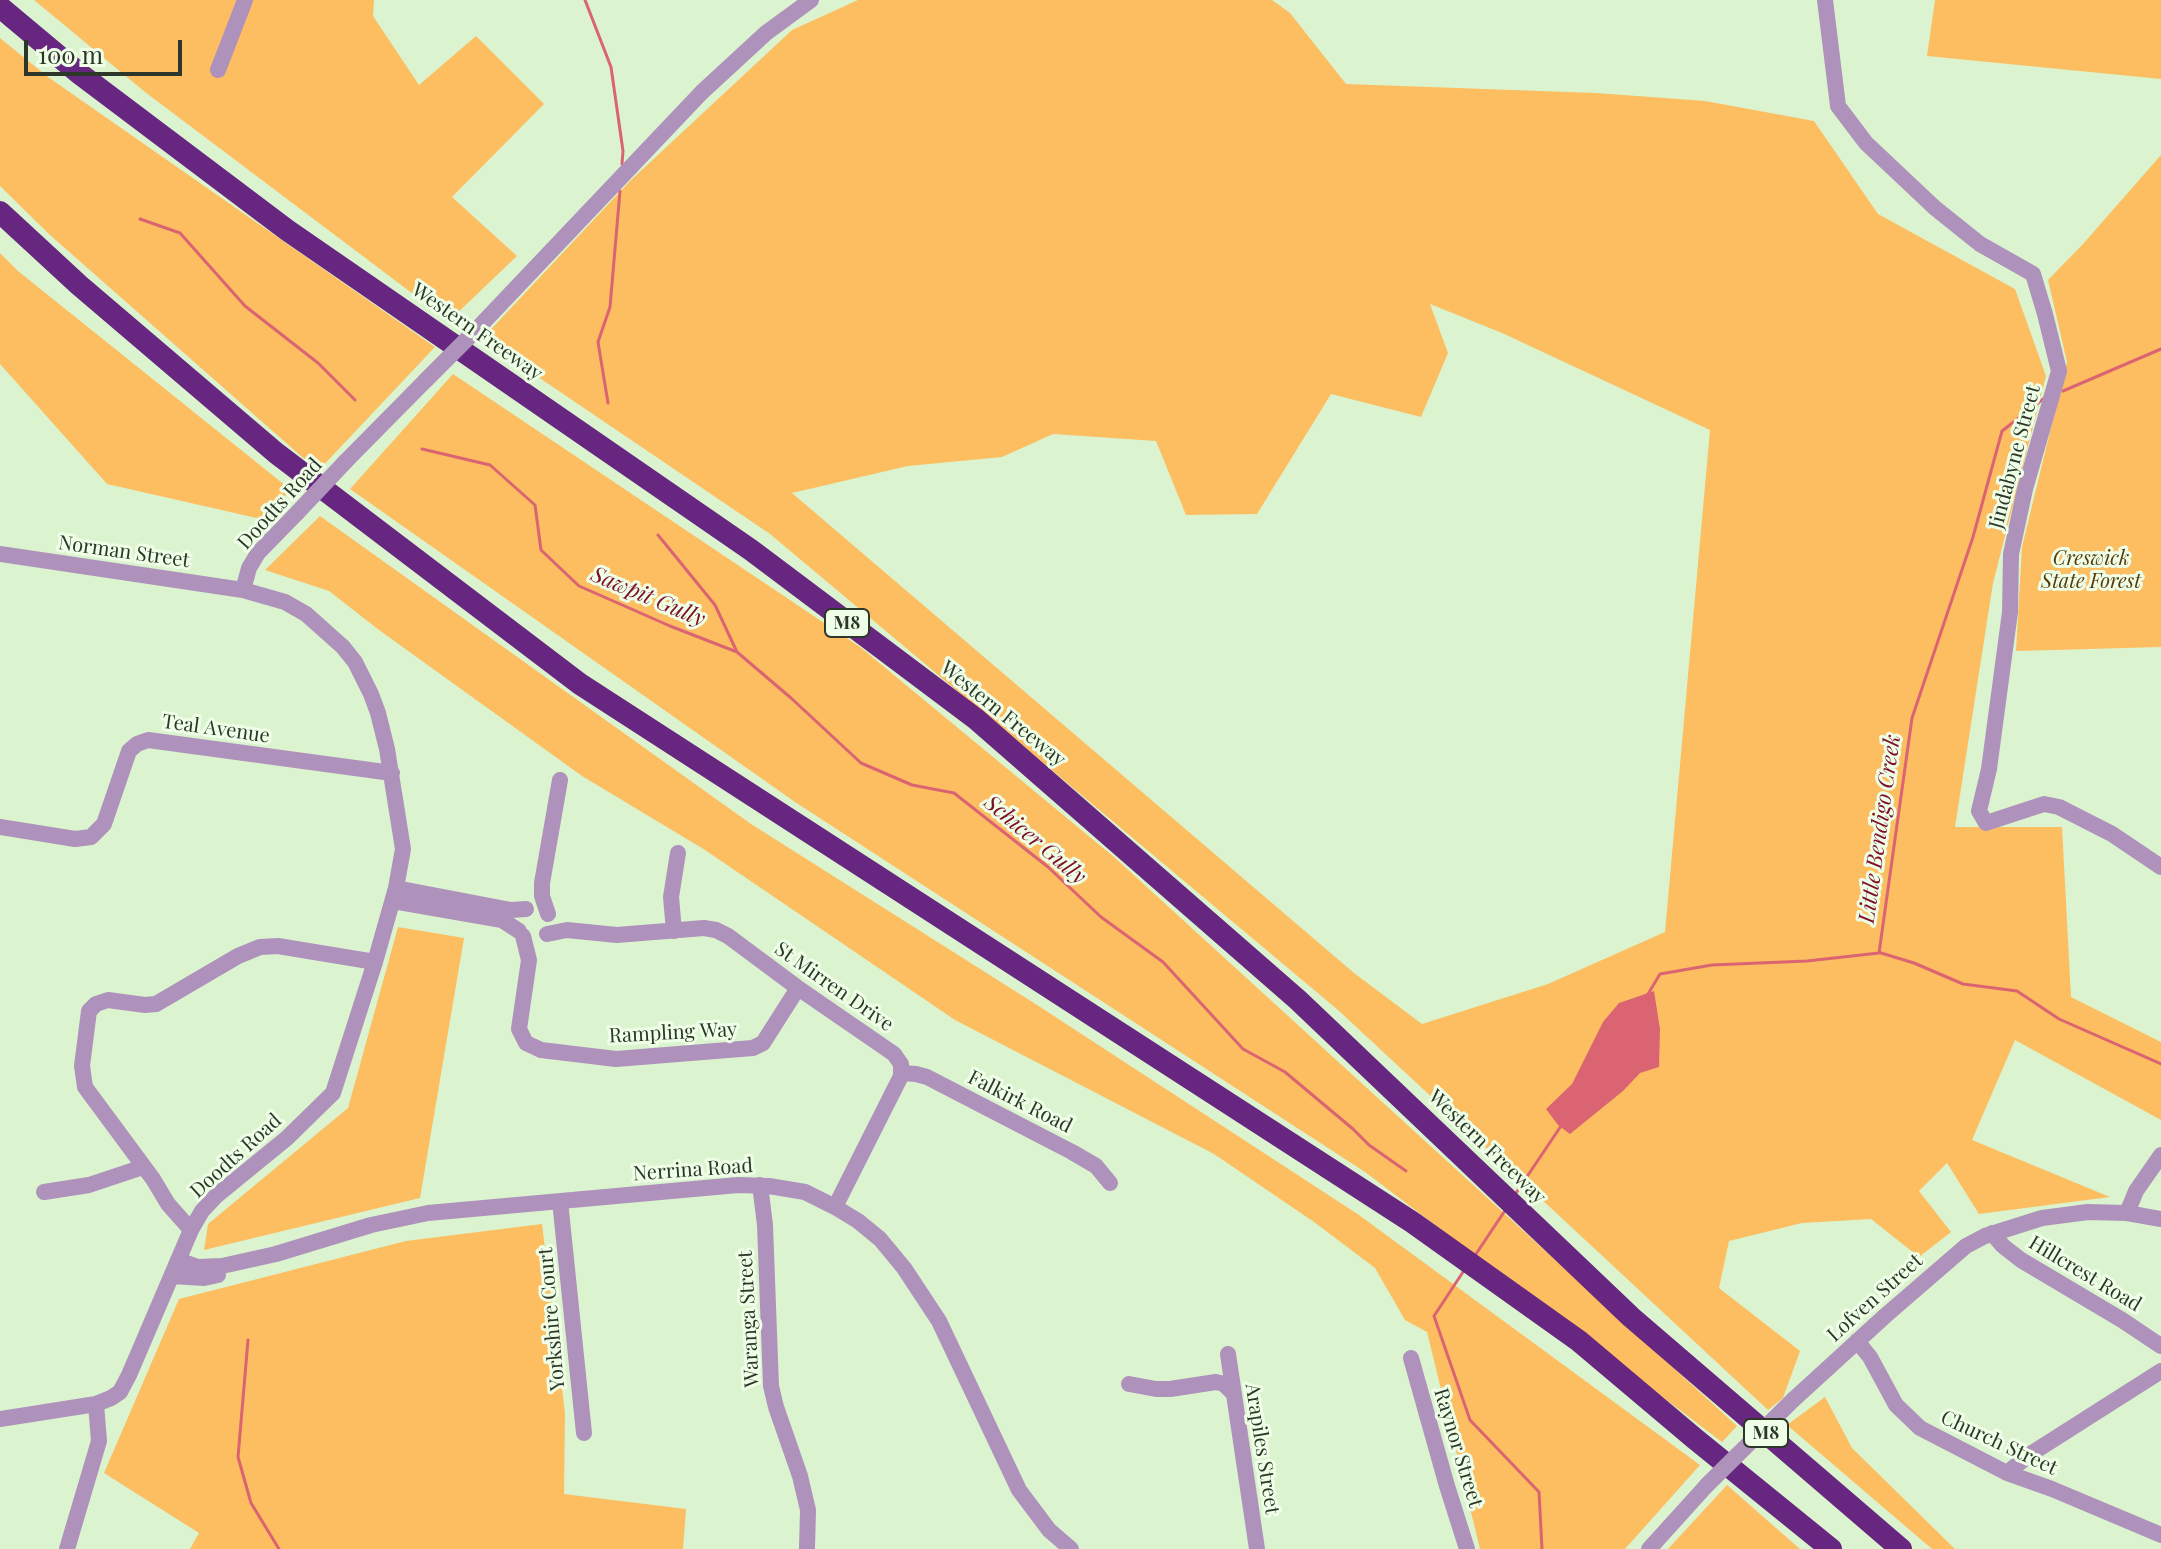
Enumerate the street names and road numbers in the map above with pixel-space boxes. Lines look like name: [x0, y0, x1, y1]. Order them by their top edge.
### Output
street label: Western Freeway: [407, 278, 547, 386]
street label: Jindabyne Street: [1984, 383, 2046, 531]
street label: Doodts Road: [233, 453, 327, 555]
street label: Norman Street: [57, 531, 191, 573]
road number: M8: [825, 609, 869, 637]
street label: Western Freeway: [936, 656, 1070, 772]
street label: Teal Avenue: [161, 710, 271, 748]
street label: St Mirren Drive: [770, 937, 898, 1037]
street label: Rampling Way: [608, 1018, 738, 1048]
street label: Falkirk Road: [964, 1066, 1076, 1138]
street label: Western Freeway: [1423, 1085, 1551, 1209]
street label: Doodts Road: [185, 1109, 287, 1203]
street label: Nerrina Road: [632, 1154, 754, 1186]
street label: Hillcrest Road: [2024, 1231, 2146, 1317]
street label: Yorkshire Court: [534, 1247, 570, 1391]
street label: Lofven Street: [1822, 1249, 1928, 1347]
street label: Waranga Street: [733, 1250, 765, 1388]
street label: Arapiles Street: [1240, 1382, 1284, 1516]
street label: Raynor Street: [1428, 1386, 1488, 1510]
street label: Church Street: [1937, 1406, 2061, 1480]
road number: M8: [1744, 1419, 1788, 1447]

